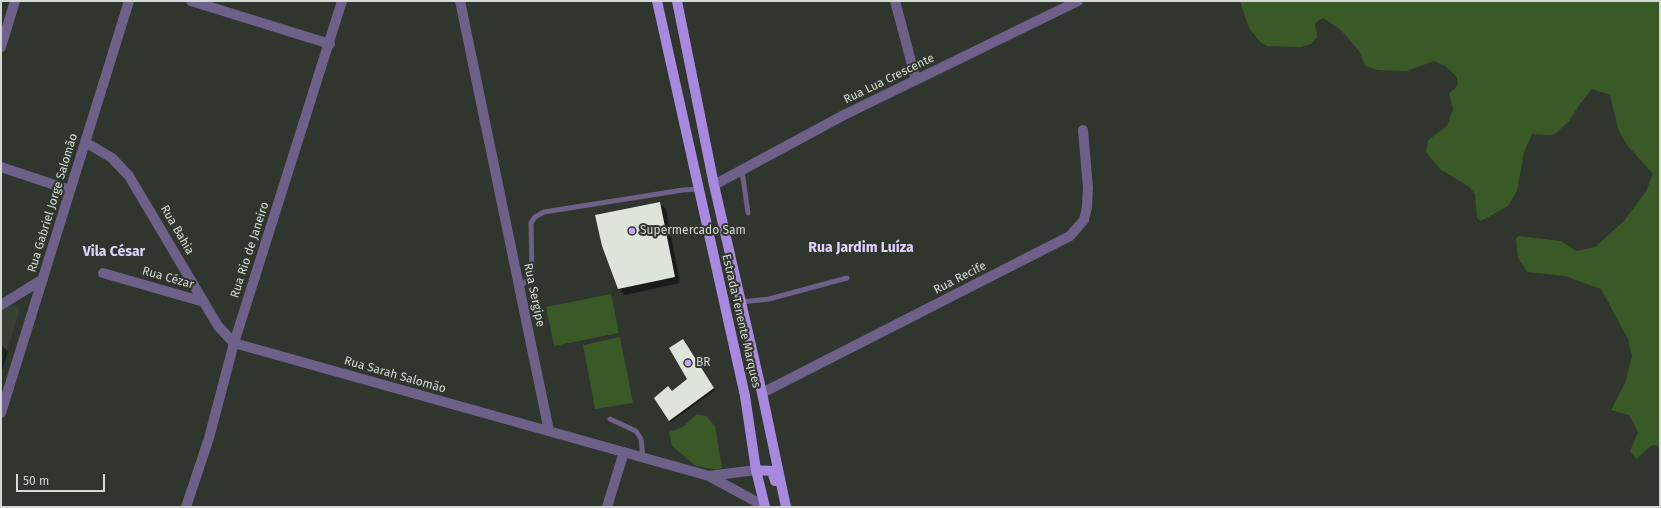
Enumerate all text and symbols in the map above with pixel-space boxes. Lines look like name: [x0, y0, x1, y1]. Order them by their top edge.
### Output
street label: Rua Lua Crescente: [841, 51, 937, 107]
street label: Rua Gabriel Jorge Salomão: [25, 132, 81, 274]
street label: Rua Rio de Janeiro: [228, 200, 272, 300]
street label: Rua Bahia: [157, 203, 197, 257]
place label: Supermercado Sam: [640, 224, 746, 238]
marker: Supermercado Sam: [627, 226, 637, 236]
district label: Rua Jardim Luíza: [808, 240, 914, 256]
district label: Vila César: [83, 244, 145, 260]
street label: Estrada Tenente Marques: [719, 253, 763, 389]
street label: Rua Recife: [931, 259, 989, 297]
street label: Rua Sergipe: [520, 262, 548, 328]
street label: Rua Cézar: [140, 264, 196, 292]
street label: Rua Sarah Salomão: [342, 354, 448, 396]
place label: BR: [696, 356, 711, 370]
marker: BR: [683, 358, 693, 368]
scale bar: [18, 466, 107, 492]
text: 50 m: [23, 474, 49, 488]

